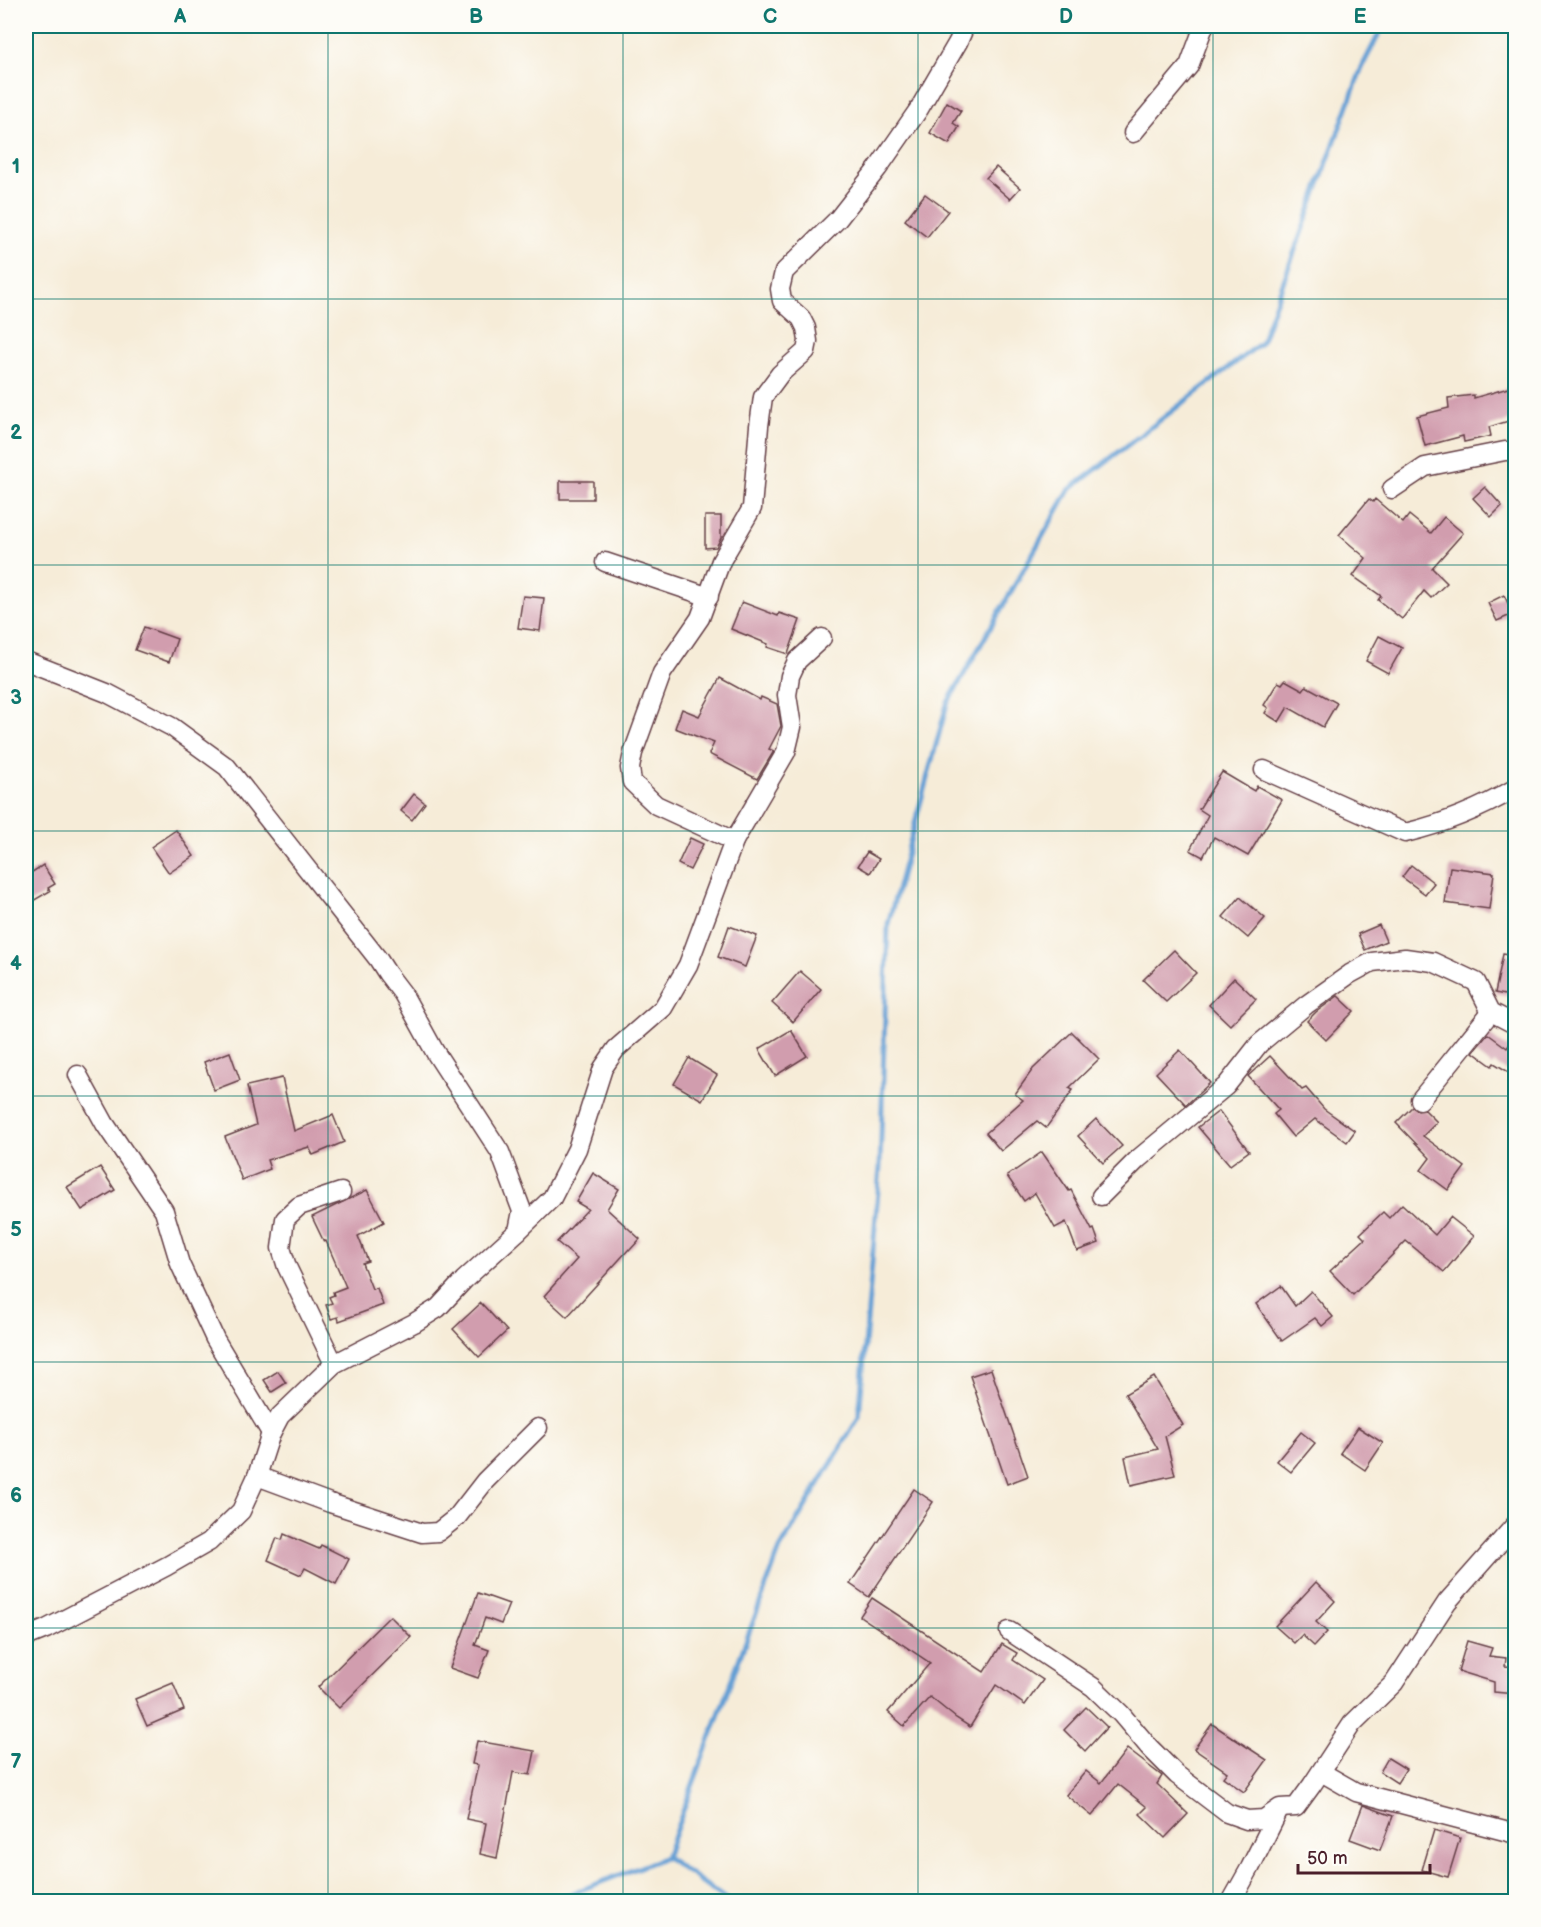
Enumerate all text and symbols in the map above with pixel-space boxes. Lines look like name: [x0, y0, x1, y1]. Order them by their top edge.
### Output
text: A: [173, 5, 187, 29]
text: B: [469, 5, 483, 29]
text: C: [763, 5, 777, 29]
text: D: [1059, 5, 1073, 29]
text: E: [1354, 5, 1367, 29]
text: 1: [12, 155, 20, 179]
text: 2: [10, 421, 22, 445]
text: 3: [10, 686, 22, 710]
text: 4: [10, 952, 22, 976]
text: 5: [10, 1218, 22, 1242]
text: 6: [10, 1484, 22, 1508]
text: 7: [10, 1750, 22, 1774]
scale bar: [1298, 1837, 1430, 1875]
text: 50 m: [1307, 1848, 1348, 1869]

